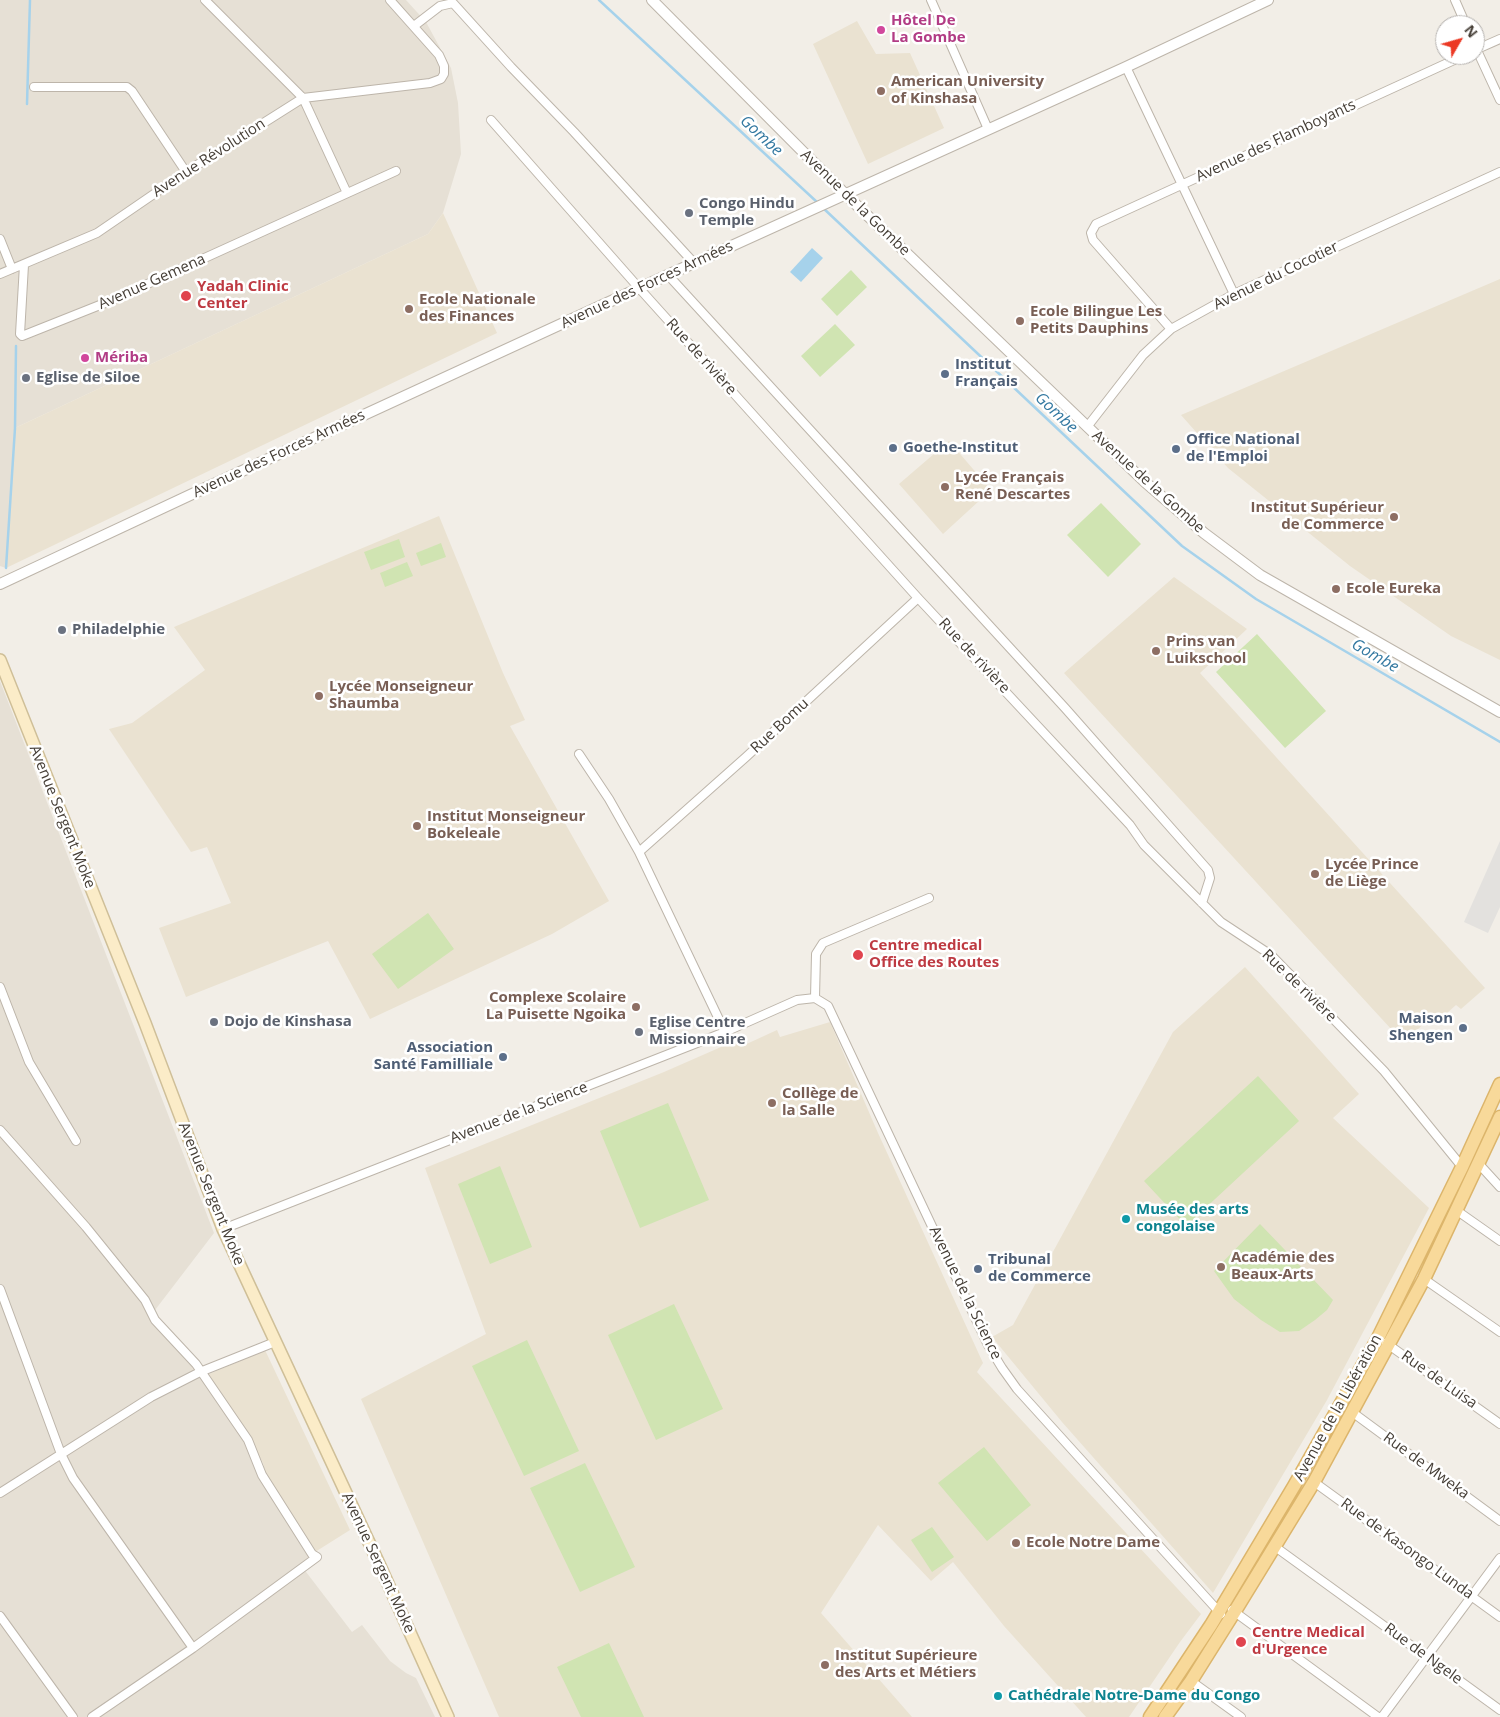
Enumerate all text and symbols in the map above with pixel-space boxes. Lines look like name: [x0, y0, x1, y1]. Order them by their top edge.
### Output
place label: Hôtel De La Gombe: [891, 12, 966, 47]
north arrow: [1435, 15, 1485, 65]
text: N: [1460, 21, 1482, 41]
marker: Hôtel De La Gombe: [875, 24, 887, 36]
place label: American University of Kinshasa: [891, 73, 1044, 108]
marker: American University of Kinshasa: [875, 85, 887, 97]
street label: Avenue des Flamboyants: [1193, 96, 1359, 186]
water label: Gombe: [736, 112, 786, 160]
street label: Avenue Révolution: [149, 115, 269, 201]
street label: Avenue de la Gombe: [797, 146, 913, 260]
place label: Congo Hindu Temple: [699, 195, 795, 230]
marker: Congo Hindu Temple: [683, 207, 695, 219]
street label: Avenue des Forces Armées: [558, 237, 736, 333]
street label: Avenue du Cocotier: [1211, 238, 1341, 314]
street label: Avenue Gemena: [96, 250, 208, 314]
place label: Yadah Clinic Center: [197, 278, 289, 313]
marker: Yadah Clinic Center: [179, 289, 193, 303]
place label: Ecole Nationale des Finances: [419, 291, 536, 326]
marker: Ecole Nationale des Finances: [403, 303, 415, 315]
place label: Ecole Bilingue Les Petits Dauphins: [1030, 303, 1162, 338]
street label: Rue de rivière: [662, 315, 740, 399]
marker: Ecole Bilingue Les Petits Dauphins: [1014, 315, 1026, 327]
place label: Mériba: [95, 349, 148, 367]
marker: Mériba: [79, 352, 91, 364]
place label: Institut Français: [955, 356, 1018, 391]
marker: Institut Français: [939, 368, 951, 380]
place label: Eglise de Siloe: [36, 369, 140, 387]
marker: Eglise de Siloe: [20, 372, 32, 384]
water label: Gombe: [1031, 389, 1081, 437]
street label: Avenue des Forces Armées: [190, 406, 368, 502]
street label: Avenue de la Gombe: [1088, 427, 1208, 537]
place label: Office National de l'Emploi: [1186, 431, 1300, 466]
place label: Goethe-Institut: [903, 439, 1018, 457]
marker: Goethe-Institut: [887, 442, 899, 454]
marker: Office National de l'Emploi: [1170, 443, 1182, 455]
place label: Lycée Français René Descartes: [955, 469, 1070, 504]
marker: Lycée Français René Descartes: [939, 481, 951, 493]
place label: Institut Supérieur de Commerce: [1250, 499, 1384, 534]
marker: Institut Supérieur de Commerce: [1388, 511, 1400, 523]
place label: Ecole Eureka: [1346, 580, 1441, 598]
marker: Ecole Eureka: [1330, 583, 1342, 595]
street label: Rue de rivière: [935, 615, 1013, 697]
place label: Philadelphie: [72, 621, 165, 639]
marker: Philadelphie: [56, 624, 68, 636]
place label: Prins van Luikschool: [1166, 633, 1246, 668]
water label: Gombe: [1348, 635, 1402, 677]
marker: Prins van Luikschool: [1150, 645, 1162, 657]
place label: Lycée Monseigneur Shaumba: [329, 678, 473, 713]
marker: Lycée Monseigneur Shaumba: [313, 690, 325, 702]
street label: Rue Bomu: [747, 695, 813, 757]
street label: Avenue Sergent Moke: [25, 743, 99, 891]
place label: Institut Monseigneur Bokeleale: [427, 808, 585, 843]
marker: Institut Monseigneur Bokeleale: [411, 820, 423, 832]
place label: Lycée Prince de Liège: [1325, 856, 1419, 891]
marker: Lycée Prince de Liège: [1309, 868, 1321, 880]
place label: Centre medical Office des Routes: [869, 937, 999, 972]
street label: Rue de rivière: [1258, 946, 1340, 1026]
marker: Centre medical Office des Routes: [851, 948, 865, 962]
place label: Complexe Scolaire La Puisette Ngoika: [486, 989, 626, 1024]
marker: Complexe Scolaire La Puisette Ngoika: [630, 1001, 642, 1013]
place label: Maison Shengen: [1389, 1010, 1453, 1045]
place label: Dojo de Kinshasa: [224, 1013, 352, 1031]
place label: Eglise Centre Missionnaire: [649, 1014, 746, 1049]
marker: Dojo de Kinshasa: [208, 1016, 220, 1028]
marker: Maison Shengen: [1457, 1022, 1469, 1034]
marker: Eglise Centre Missionnaire: [633, 1026, 645, 1038]
place label: Association Santé Familliale: [374, 1039, 493, 1074]
marker: Association Santé Familliale: [497, 1051, 509, 1063]
street label: Avenue de la Science: [448, 1078, 590, 1148]
place label: Collège de la Salle: [782, 1085, 858, 1120]
marker: Collège de la Salle: [766, 1097, 778, 1109]
street label: Avenue Sergent Moke: [174, 1120, 248, 1268]
place label: Musée des arts congolaise: [1136, 1201, 1249, 1236]
marker: Musée des arts congolaise: [1120, 1213, 1132, 1225]
street label: Avenue de la Science: [925, 1223, 1005, 1363]
place label: Académie des Beaux-Arts: [1231, 1249, 1334, 1284]
place label: Tribunal de Commerce: [988, 1251, 1091, 1286]
marker: Académie des Beaux-Arts: [1215, 1261, 1227, 1273]
marker: Tribunal de Commerce: [972, 1263, 984, 1275]
street label: Avenue de la Libération: [1290, 1332, 1386, 1484]
street label: Rue de Luisa: [1398, 1347, 1480, 1413]
street label: Rue de Mweka: [1379, 1429, 1473, 1503]
street label: Avenue Sergent Moke: [338, 1490, 418, 1636]
street label: Rue de Kasongo Lunda: [1337, 1495, 1477, 1603]
place label: Ecole Notre Dame: [1026, 1534, 1160, 1552]
marker: Ecole Notre Dame: [1010, 1537, 1022, 1549]
street label: Rue de Ngele: [1380, 1620, 1466, 1688]
place label: Centre Medical d'Urgence: [1252, 1624, 1365, 1659]
marker: Centre Medical d'Urgence: [1234, 1635, 1248, 1649]
place label: Institut Supérieure des Arts et Métiers: [835, 1647, 977, 1682]
marker: Institut Supérieure des Arts et Métiers: [819, 1659, 831, 1671]
place label: Cathédrale Notre-Dame du Congo: [1008, 1687, 1260, 1705]
marker: Cathédrale Notre-Dame du Congo: [992, 1690, 1004, 1702]

